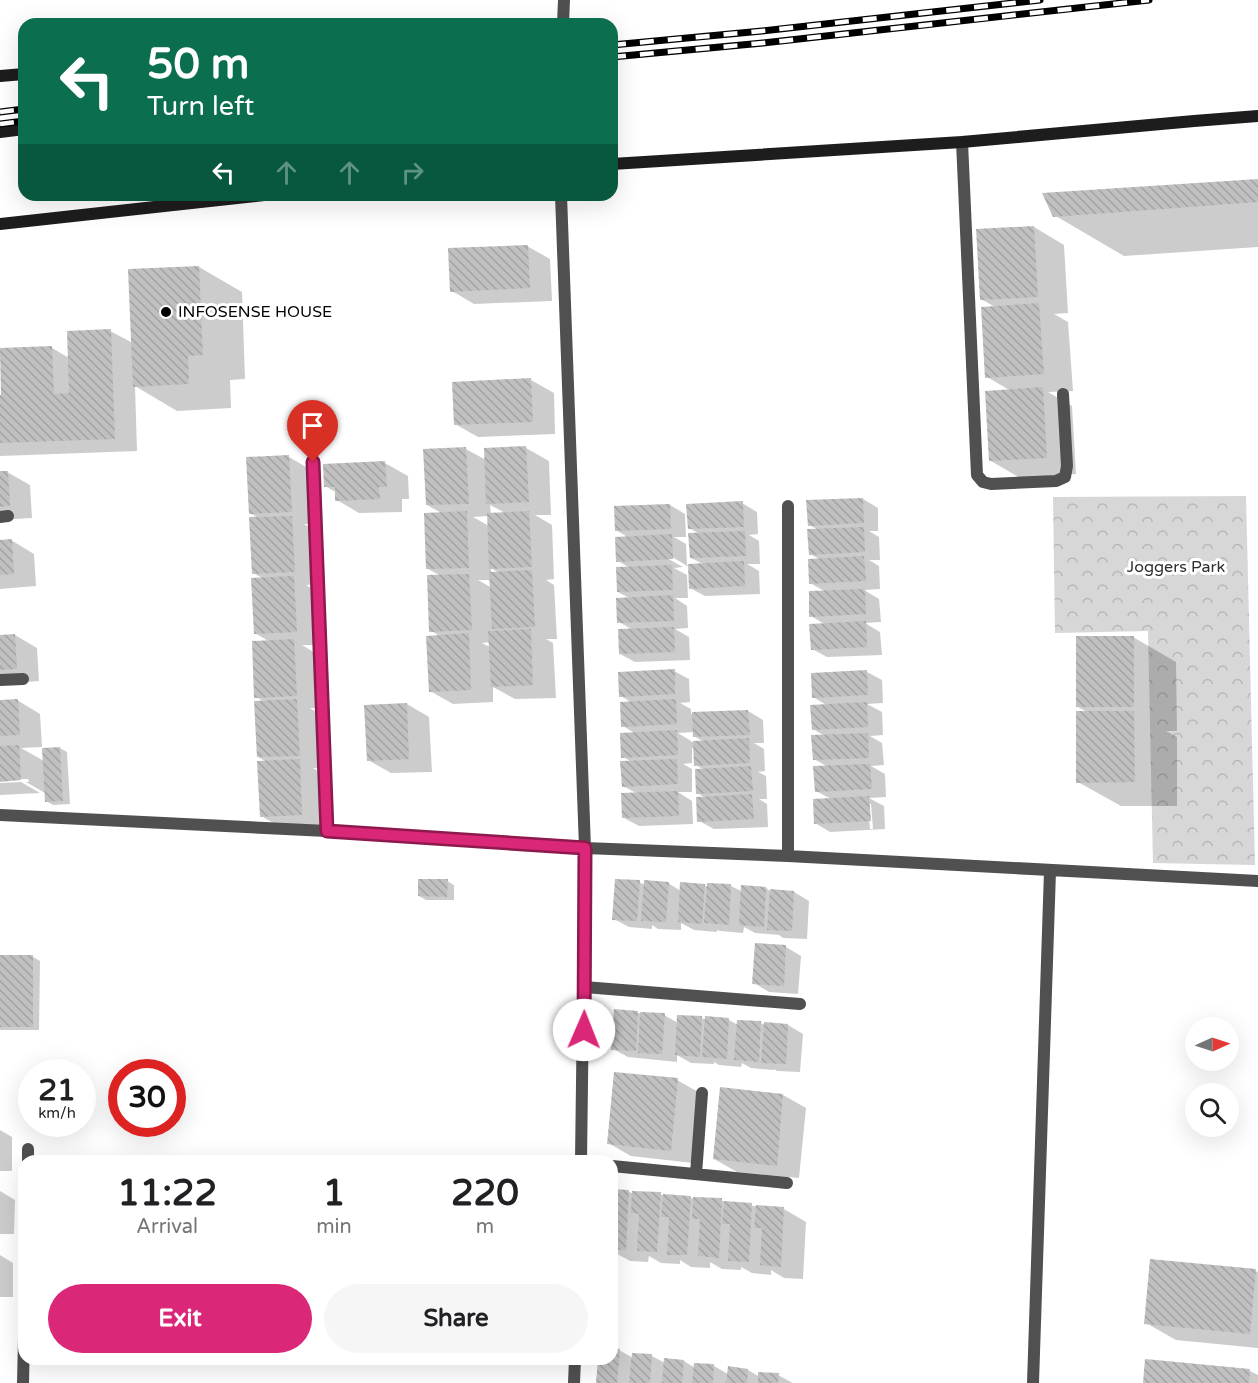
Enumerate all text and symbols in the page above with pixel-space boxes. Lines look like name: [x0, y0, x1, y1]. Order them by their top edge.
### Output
text: 50 m: [147, 39, 249, 90]
icon: left: [48, 42, 126, 120]
text: Turn left: [147, 90, 254, 123]
icon: left: [207, 156, 240, 189]
icon: ahead: [270, 156, 303, 189]
icon: ahead: [333, 156, 366, 189]
icon: right: [396, 156, 429, 189]
place label: INFOSENSE HOUSE: [178, 302, 332, 322]
marker: INFOSENSE HOUSE: [159, 305, 173, 319]
pin: [287, 400, 338, 462]
icon: arrive: [296, 409, 329, 442]
park label: Joggers Park: [1127, 557, 1226, 577]
position arrow: [552, 998, 616, 1062]
north arrow: [1185, 1017, 1239, 1071]
map controls: [1185, 1017, 1239, 1137]
speed limit sign: 30: [108, 1059, 186, 1137]
text: 21: [38, 1072, 76, 1109]
button: search: [1185, 1083, 1239, 1137]
text: km/h: [38, 1104, 76, 1122]
text: 11:22: [117, 1172, 217, 1215]
text: 1: [323, 1172, 345, 1215]
text: 220: [451, 1172, 519, 1215]
text: Arrival: [136, 1215, 198, 1239]
text: min: [316, 1215, 352, 1239]
text: m: [476, 1215, 494, 1239]
button: Exit: [48, 1284, 312, 1353]
button: Share: [324, 1284, 588, 1353]

